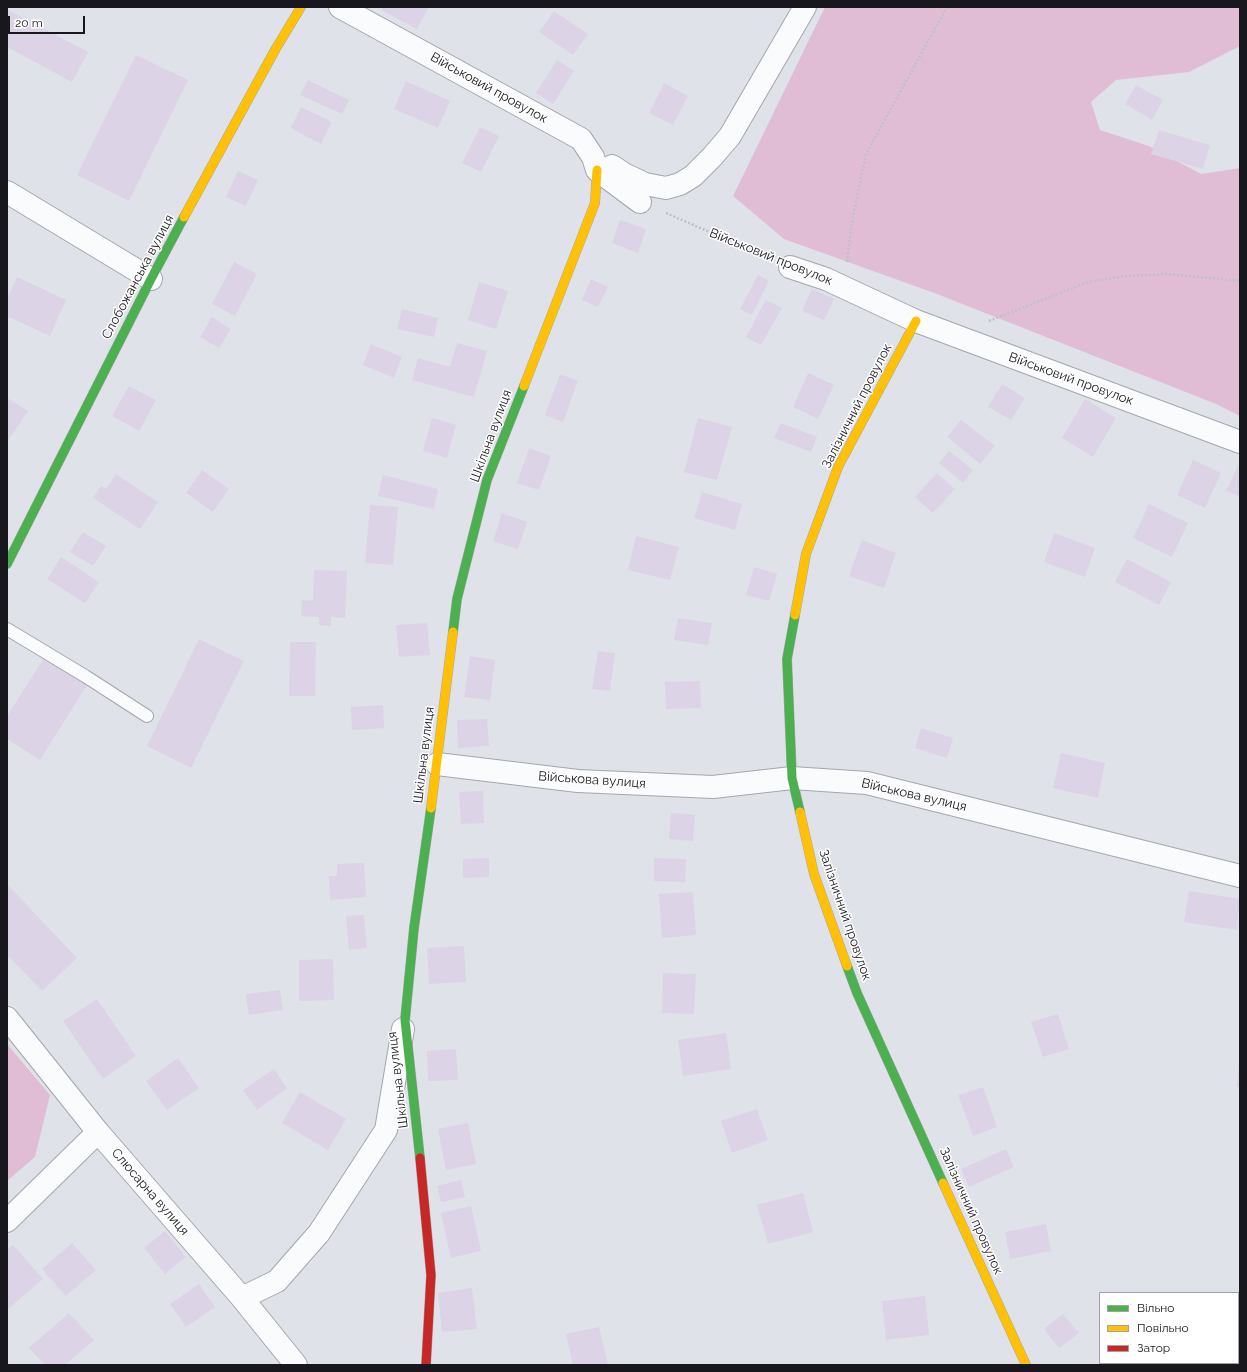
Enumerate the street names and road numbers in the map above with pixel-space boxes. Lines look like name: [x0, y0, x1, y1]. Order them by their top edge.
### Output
street label: Військовий провулок: [428, 49, 550, 127]
street label: Слобожанська вулиця: [99, 212, 177, 342]
street label: Військовий провулок: [707, 225, 835, 289]
street label: Залізничний провулок: [819, 341, 895, 471]
street label: Військовий провулок: [1007, 349, 1135, 409]
street label: Шкільна вулиця: [467, 388, 515, 484]
street label: Шкільна вулиця: [410, 706, 438, 804]
street label: Військова вулиця: [538, 768, 646, 792]
street label: Військова вулиця: [860, 775, 968, 815]
street label: Залізничний провулок: [815, 847, 875, 983]
street label: Шкільна вулиця: [384, 1031, 412, 1129]
street label: Слюсарна вулиця: [108, 1145, 192, 1239]
street label: Залізничний провулок: [936, 1145, 1006, 1277]

